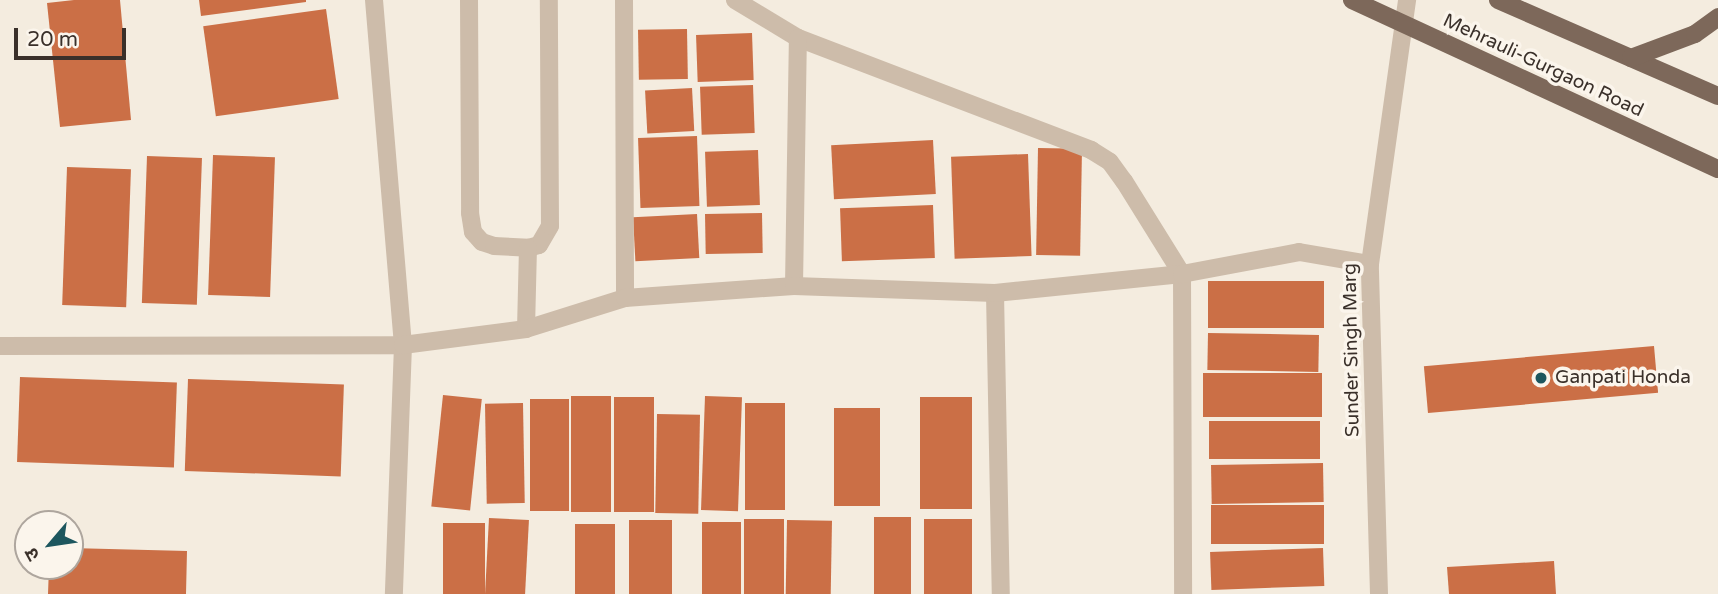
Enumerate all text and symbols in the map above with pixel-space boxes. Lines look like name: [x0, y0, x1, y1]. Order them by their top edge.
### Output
street label: Mehrauli-Gurgaon Road: [1439, 9, 1647, 123]
scale bar: [18, 14, 130, 58]
text: 20 m: [27, 27, 78, 52]
street label: Sunder Singh Marg: [1339, 263, 1365, 437]
place label: Ganpati Honda: [1555, 367, 1691, 389]
marker: Ganpati Honda: [1533, 370, 1549, 386]
north arrow: [14, 510, 84, 580]
text: उ: [20, 544, 45, 564]

